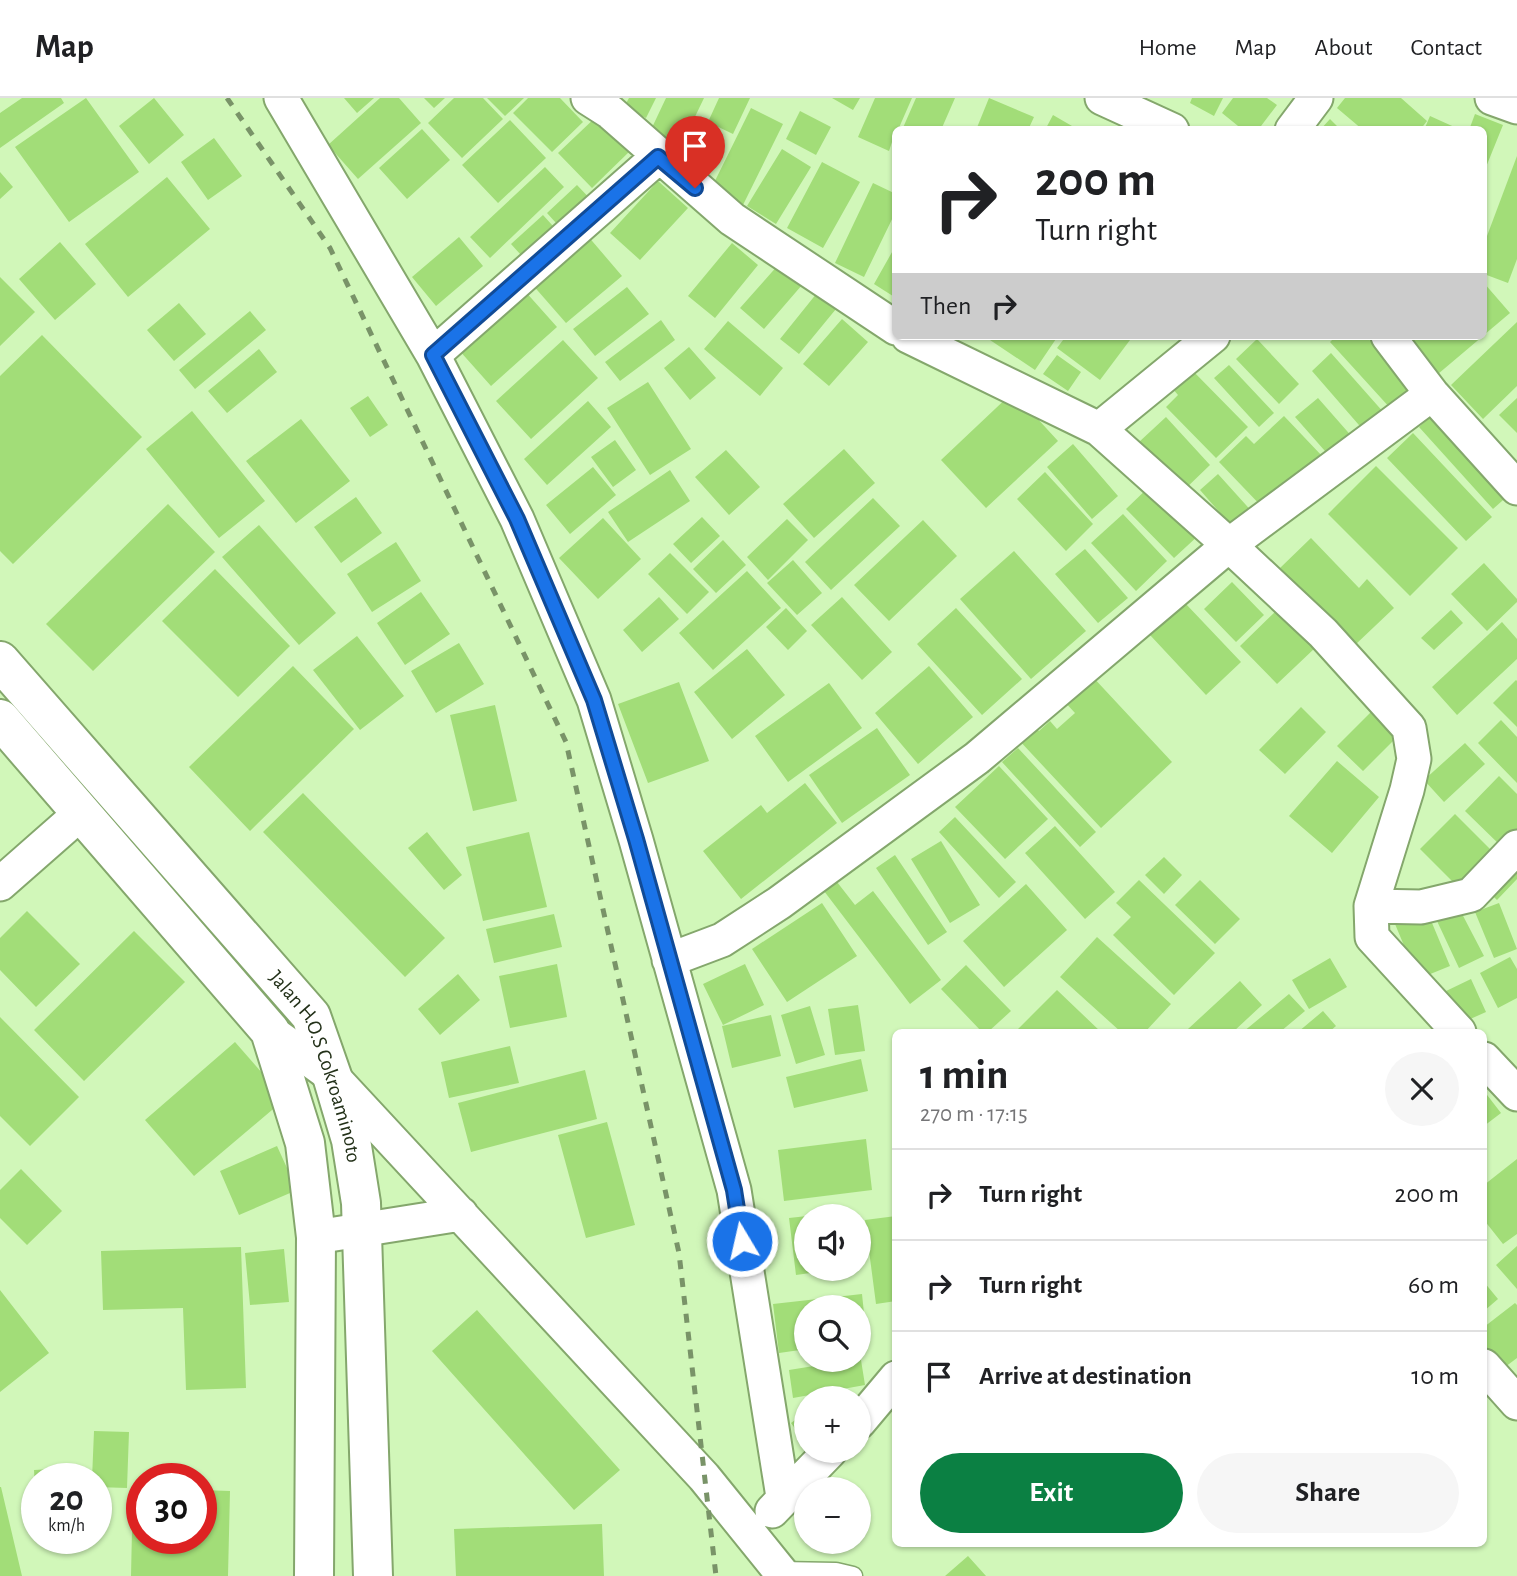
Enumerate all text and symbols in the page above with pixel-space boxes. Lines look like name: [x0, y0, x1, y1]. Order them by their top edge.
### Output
text: Map: [35, 31, 94, 64]
text: Home: [1139, 36, 1197, 60]
text: Map: [1235, 36, 1277, 60]
text: About: [1315, 36, 1372, 60]
text: Contact: [1410, 36, 1482, 60]
pin: [665, 116, 725, 188]
icon: arrive: [676, 127, 714, 165]
icon: right: [920, 154, 1011, 245]
text: 200 m: [1035, 156, 1156, 205]
text: Turn right: [1035, 214, 1157, 246]
icon: right: [985, 287, 1023, 325]
text: Then: [920, 293, 971, 319]
street label: Jalan H.O.S Cokroaminoto: [265, 967, 364, 1164]
button: close: [1385, 1052, 1459, 1126]
text: 1 min: [920, 1054, 1009, 1096]
text: 270 m · 17:15: [920, 1103, 1028, 1126]
icon: right: [920, 1176, 958, 1214]
text: Turn right: [979, 1181, 1082, 1207]
text: 200 m: [1395, 1181, 1459, 1207]
position arrow: [705, 1204, 779, 1278]
map controls: [794, 1204, 871, 1554]
button: sound: [794, 1204, 871, 1281]
icon: right: [920, 1267, 958, 1305]
text: Turn right: [979, 1272, 1082, 1298]
text: 60 m: [1408, 1272, 1459, 1298]
button: search: [794, 1295, 871, 1372]
icon: arrive: [920, 1358, 958, 1396]
text: Arrive at destination: [979, 1363, 1192, 1389]
text: 10 m: [1411, 1363, 1459, 1389]
button: +: [794, 1386, 871, 1463]
button: Exit: [920, 1453, 1183, 1533]
button: Share: [1197, 1453, 1459, 1533]
speed limit sign: 30: [126, 1463, 217, 1554]
button: −: [794, 1477, 871, 1554]
text: 20: [49, 1482, 84, 1517]
text: km/h: [48, 1517, 85, 1535]

